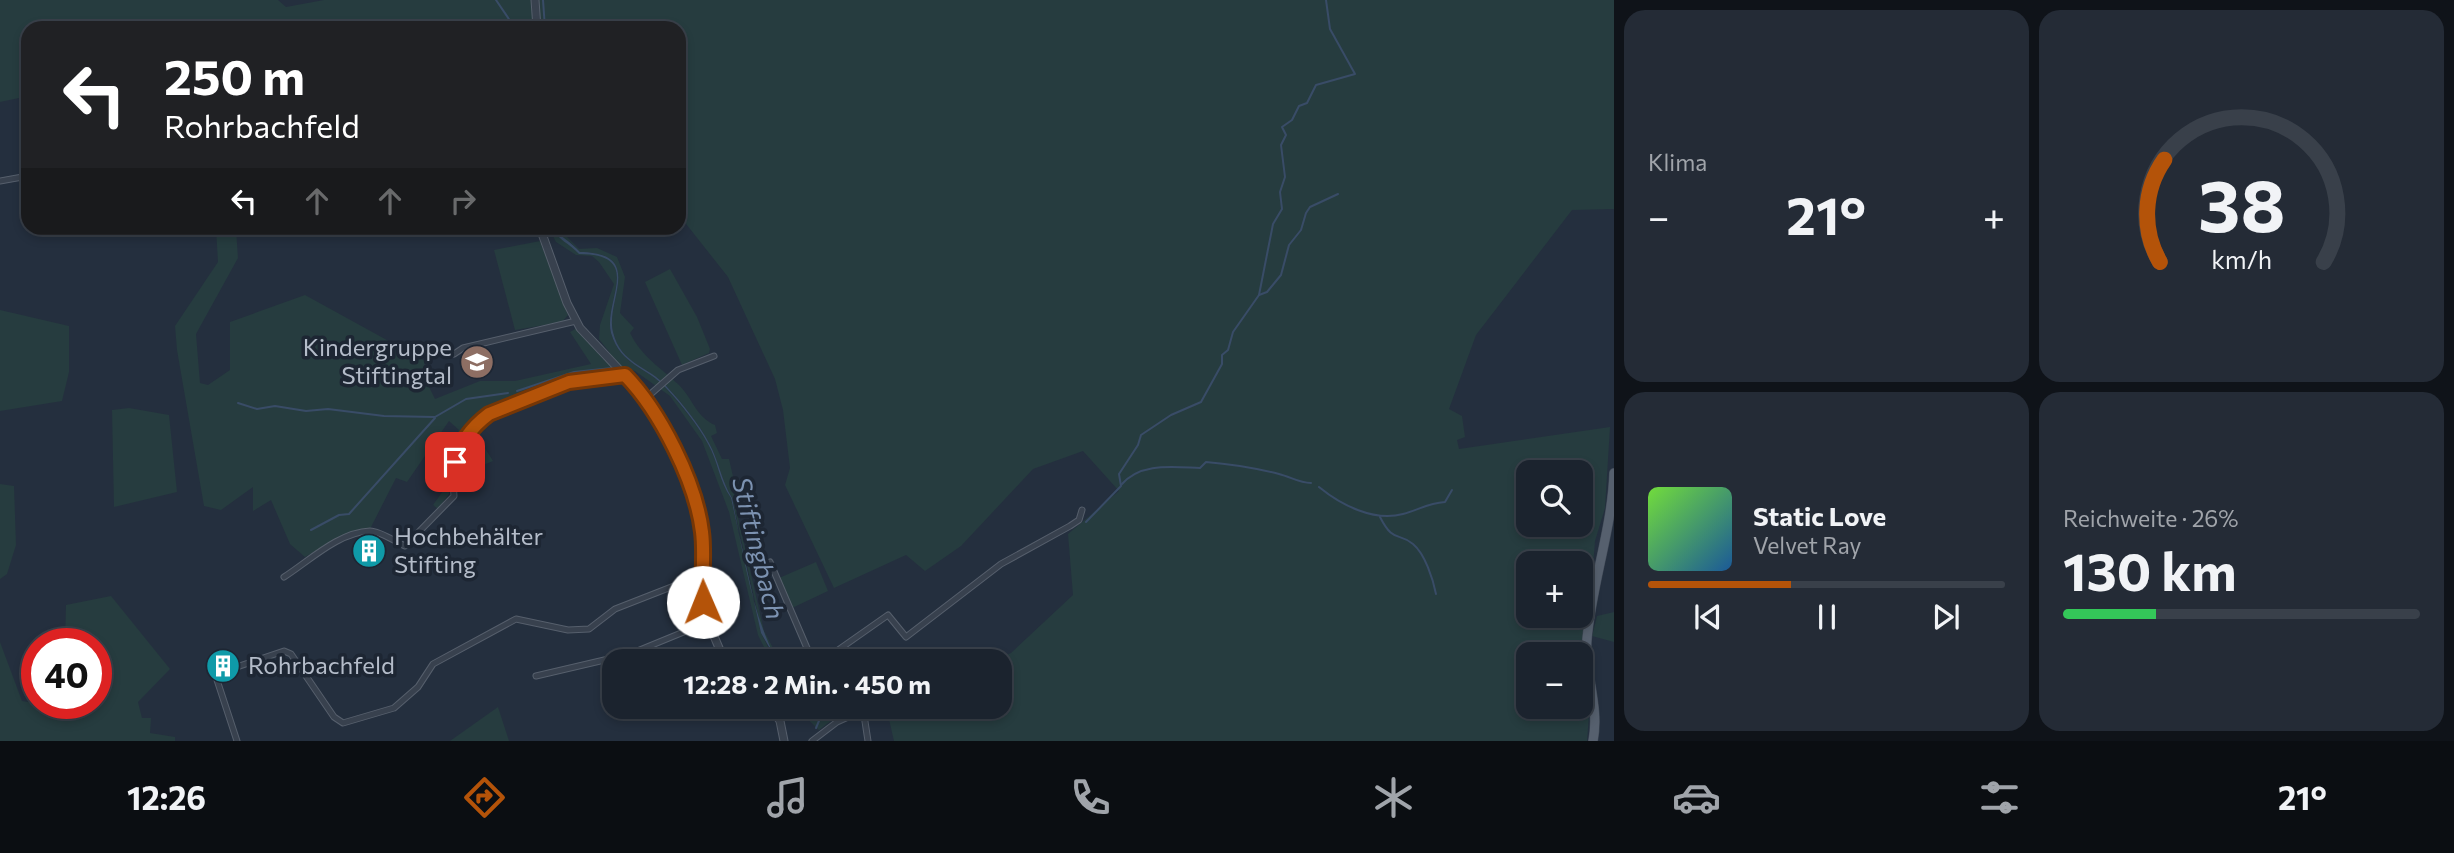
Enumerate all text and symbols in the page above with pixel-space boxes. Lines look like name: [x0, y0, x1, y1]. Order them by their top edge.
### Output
text: 250 m: [164, 45, 305, 105]
icon: left: [49, 49, 140, 140]
text: Rohrbachfeld: [164, 105, 360, 145]
text: Klima: [1648, 148, 1707, 176]
text: 38: [2198, 158, 2285, 247]
icon: left: [225, 182, 263, 220]
icon: ahead: [298, 182, 336, 220]
icon: ahead: [371, 182, 409, 220]
icon: right: [444, 182, 482, 220]
text: 21°: [1786, 182, 1866, 246]
text: −: [1648, 192, 1670, 239]
text: +: [1983, 192, 2005, 239]
text: km/h: [2211, 244, 2272, 274]
place label: Kindergruppe Stiftingtal: [303, 332, 452, 389]
school or university icon: Kindergruppe Stiftingtal: [458, 343, 496, 381]
pin: [425, 432, 485, 492]
icon: arrive: [436, 443, 474, 481]
map controls: [1516, 460, 1593, 719]
button: search: [1516, 460, 1593, 537]
water label: Stiftingbach: [727, 473, 792, 622]
text: Static Love: [1753, 500, 1886, 531]
text: Reichweite · 26%: [2063, 504, 2239, 532]
place label: Hochbehälter Stifting: [394, 521, 543, 578]
text: Velvet Ray: [1753, 531, 1861, 559]
building icon: Hochbehälter Stifting: [350, 532, 388, 570]
text: 130 km: [2063, 538, 2237, 602]
button: +: [1516, 551, 1593, 628]
position arrow: [666, 565, 740, 639]
icon: previous: [1689, 598, 1727, 636]
icon: pause: [1808, 598, 1846, 636]
icon: next: [1927, 598, 1965, 636]
speed limit sign: 40: [21, 628, 112, 719]
button: −: [1516, 642, 1593, 719]
building icon: Rohrbachfeld: [204, 647, 242, 685]
place label: Rohrbachfeld: [248, 650, 395, 679]
text: 12:28 · 2 Min. · 450 m: [683, 668, 931, 699]
icon: directions: [460, 773, 509, 822]
icon: music: [763, 773, 812, 822]
icon: phone: [1066, 773, 1115, 822]
icon: climate: [1369, 773, 1418, 822]
icon: car: [1672, 773, 1721, 822]
icon: filters: [1975, 773, 2024, 822]
text: 12:26: [127, 777, 206, 817]
text: 21°: [2278, 777, 2327, 817]

